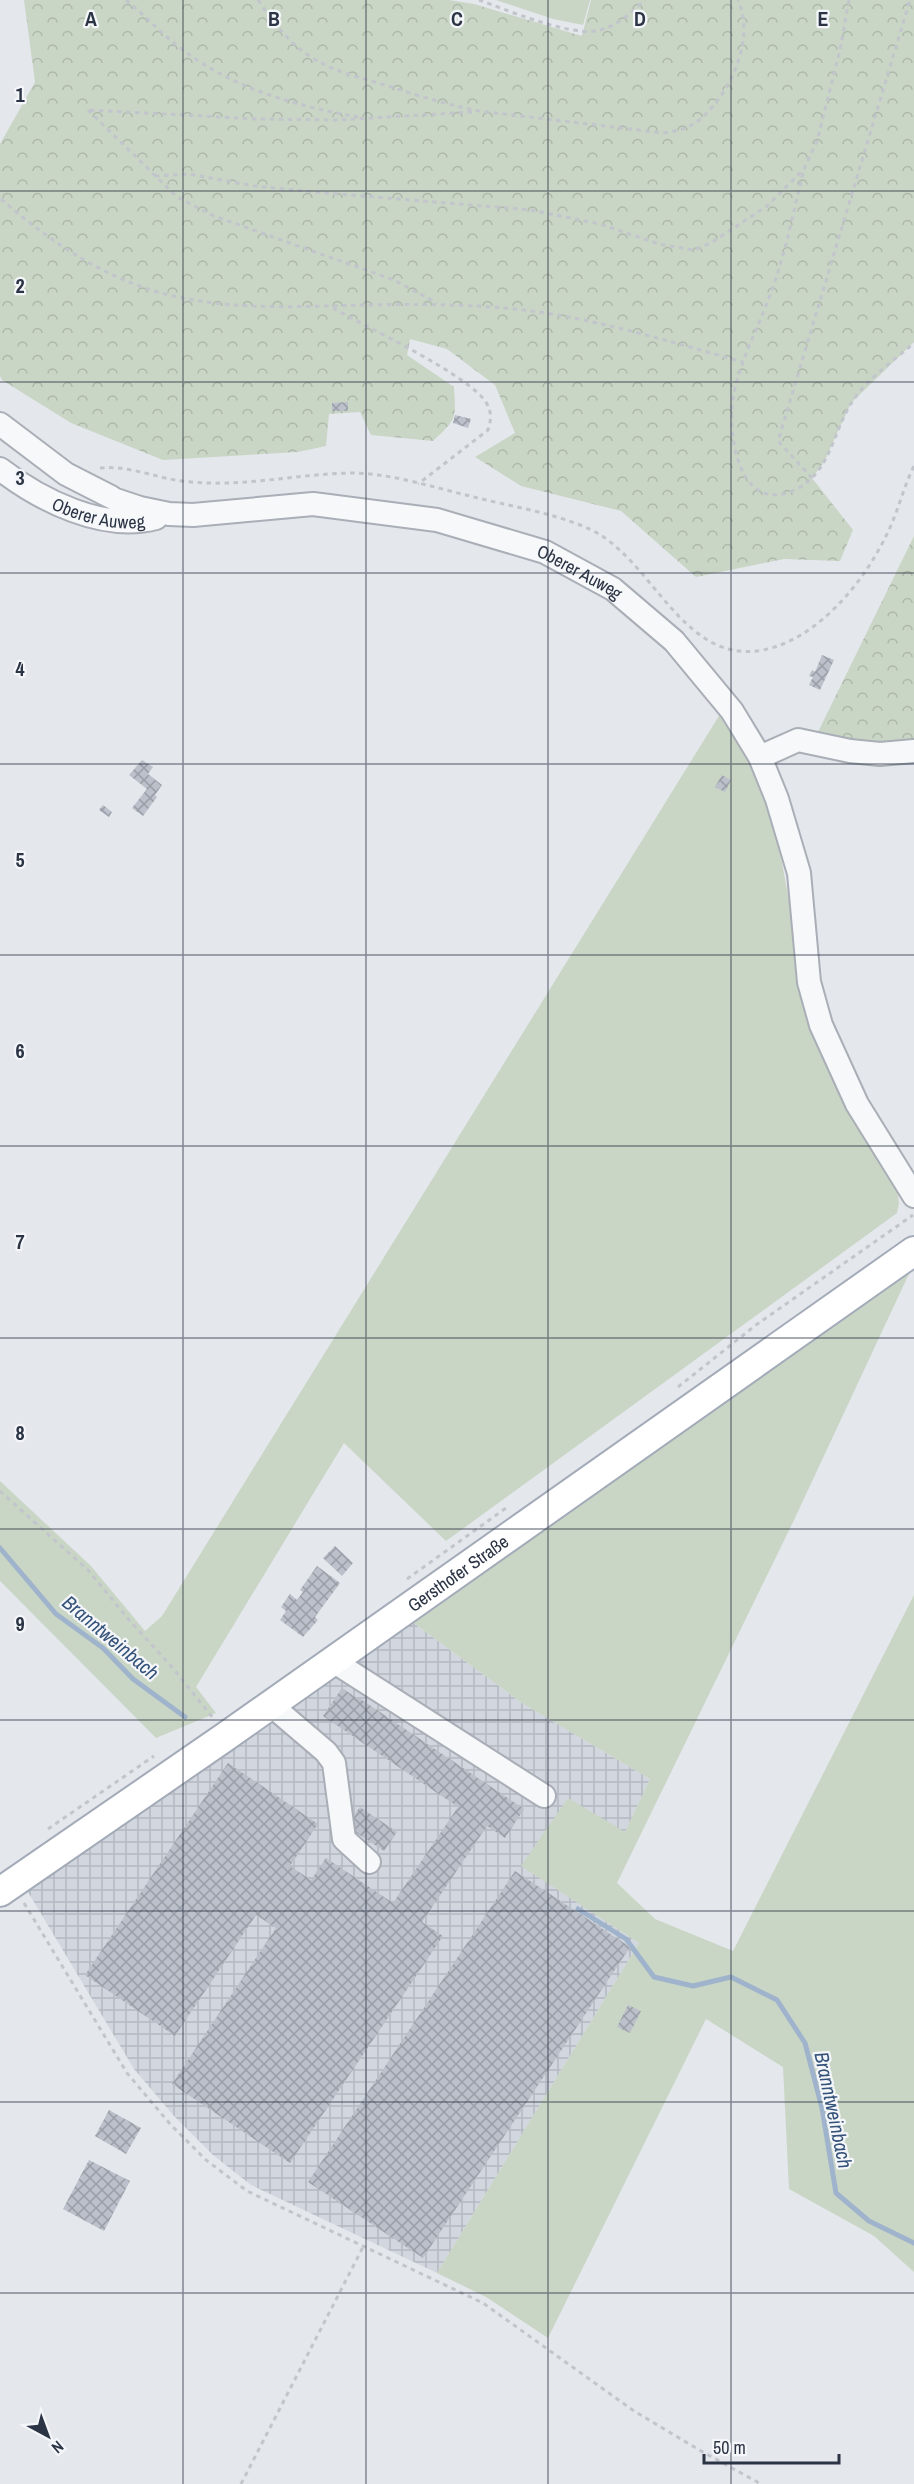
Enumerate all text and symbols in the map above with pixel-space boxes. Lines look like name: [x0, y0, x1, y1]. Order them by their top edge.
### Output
text: A: [85, 5, 97, 32]
text: B: [268, 5, 280, 32]
text: C: [451, 5, 463, 32]
text: D: [634, 5, 646, 32]
text: E: [818, 5, 829, 32]
text: 1: [15, 81, 25, 108]
text: 2: [15, 272, 25, 299]
text: 3: [15, 464, 25, 491]
street label: Oberer Auweg: [48, 491, 147, 534]
street label: Oberer Auweg: [534, 538, 629, 605]
text: 4: [15, 655, 25, 682]
text: 5: [15, 846, 25, 873]
text: 6: [15, 1037, 25, 1064]
text: 7: [15, 1228, 25, 1255]
text: 8: [15, 1419, 25, 1446]
street label: Gersthofer Straße: [402, 1529, 513, 1617]
water label: Branntweinbach: [57, 1589, 165, 1685]
text: 9: [15, 1610, 25, 1637]
water label: Branntweinbach: [808, 2049, 860, 2171]
north arrow: [18, 2406, 78, 2466]
scale bar: [704, 2427, 839, 2465]
text: 50 m: [713, 2435, 746, 2460]
text: N: [47, 2436, 69, 2459]

